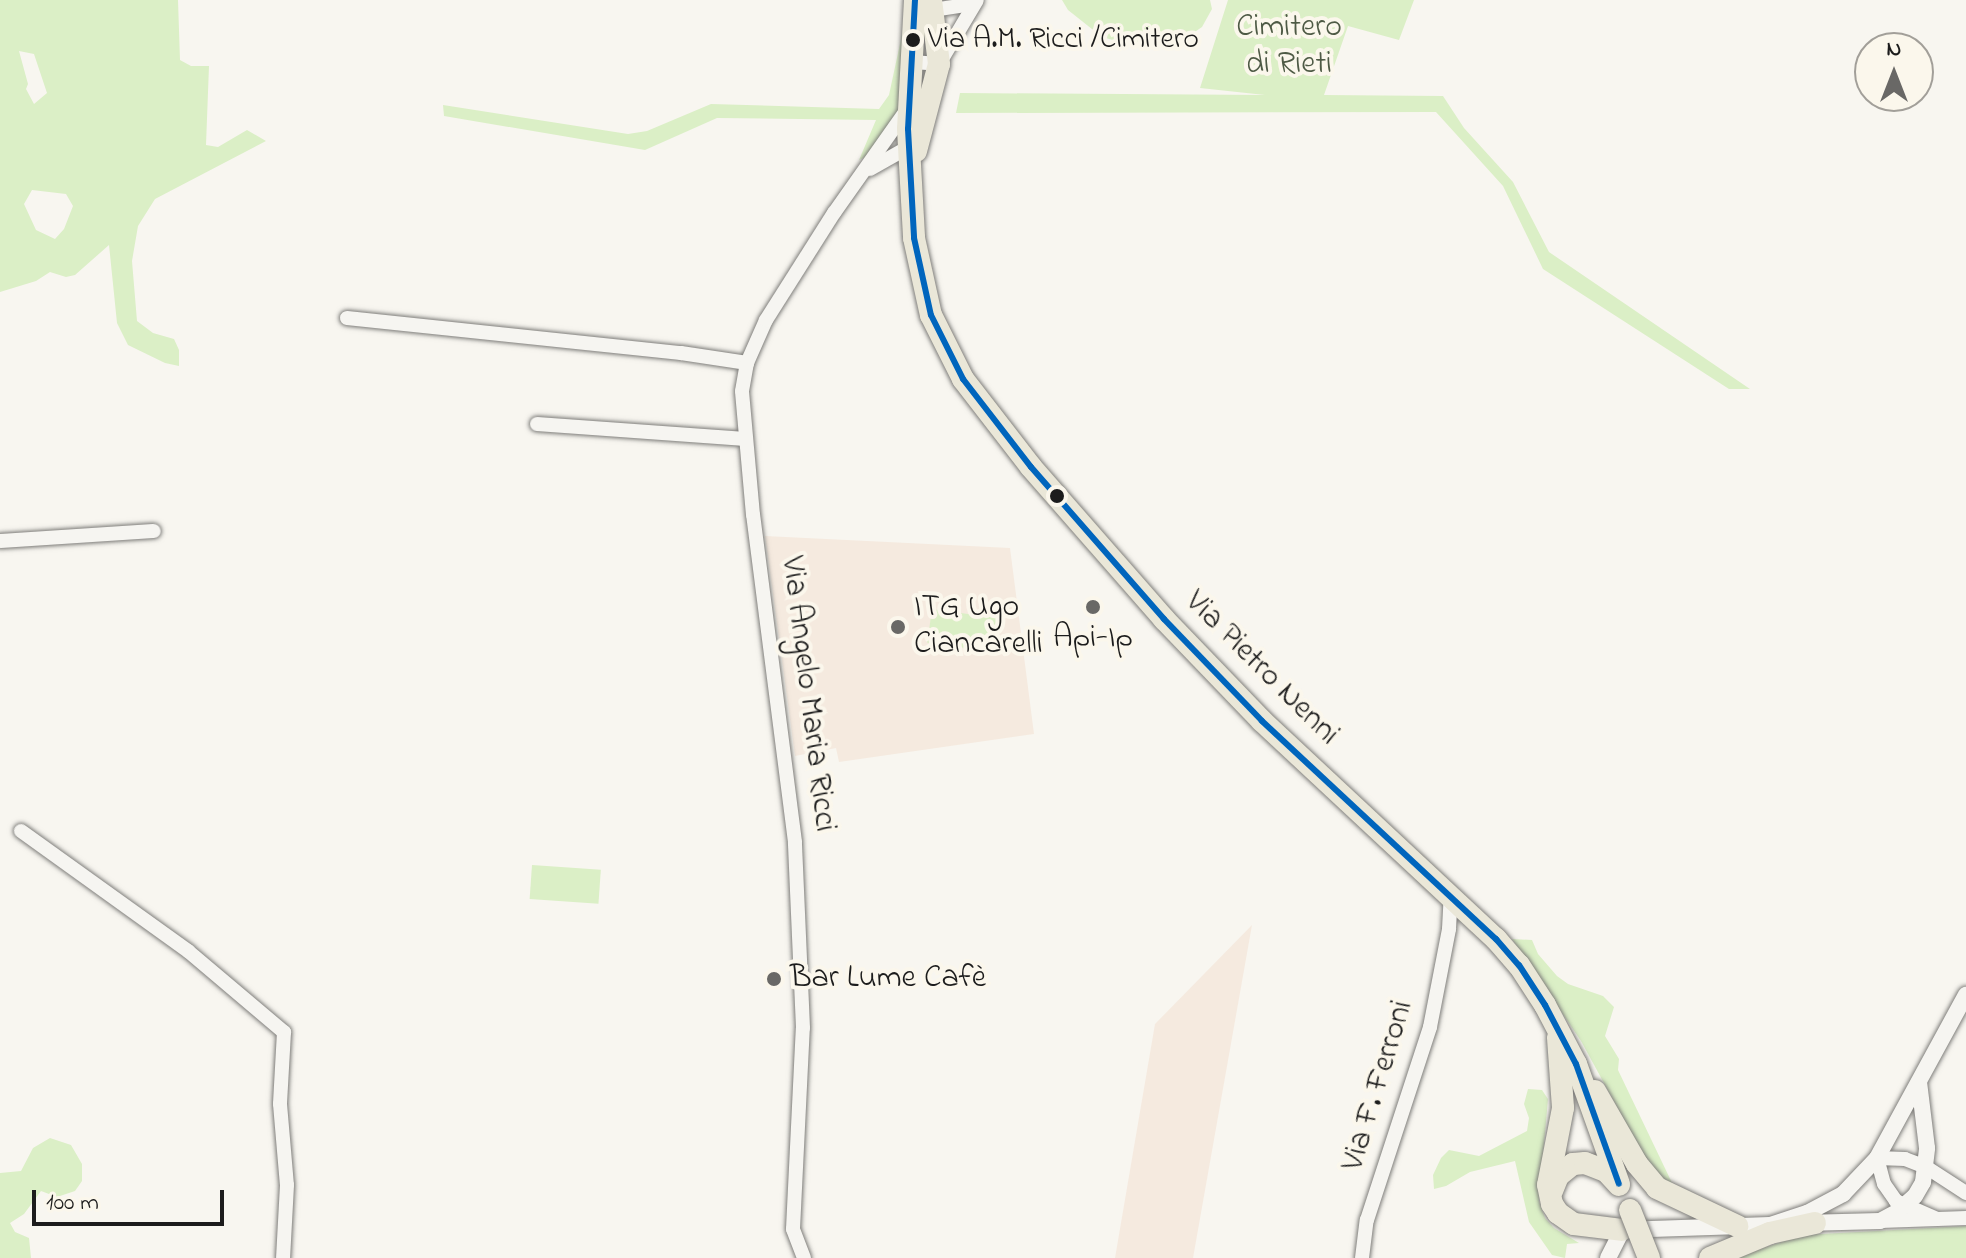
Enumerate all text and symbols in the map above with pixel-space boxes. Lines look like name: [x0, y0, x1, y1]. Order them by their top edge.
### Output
park label: Cimitero di Rieti: [1236, 10, 1342, 85]
place label: Via A.M. Ricci /Cimitero: [928, 22, 1199, 58]
marker: Via A.M. Ricci /Cimitero: [905, 32, 921, 48]
north arrow: [1854, 32, 1934, 112]
text: N: [1887, 34, 1901, 66]
unlabelled marker: [1049, 488, 1065, 504]
street label: Via Angelo Maria Ricci: [771, 554, 843, 834]
street label: Via Pietro Nenni: [1176, 584, 1346, 754]
place label: ITG Ugo Ciancarelli: [914, 590, 1043, 665]
marker: Api-Ip: [1084, 598, 1102, 616]
marker: ITG Ugo Ciancarelli: [889, 618, 907, 636]
place label: Api-Ip: [1053, 620, 1133, 658]
place label: Bar Lume Cafè: [790, 960, 986, 998]
marker: Bar Lume Cafè: [765, 970, 783, 988]
street label: Via F. Ferroni: [1335, 996, 1423, 1176]
scale bar: [36, 1174, 228, 1224]
text: 100 m: [46, 1186, 99, 1221]

